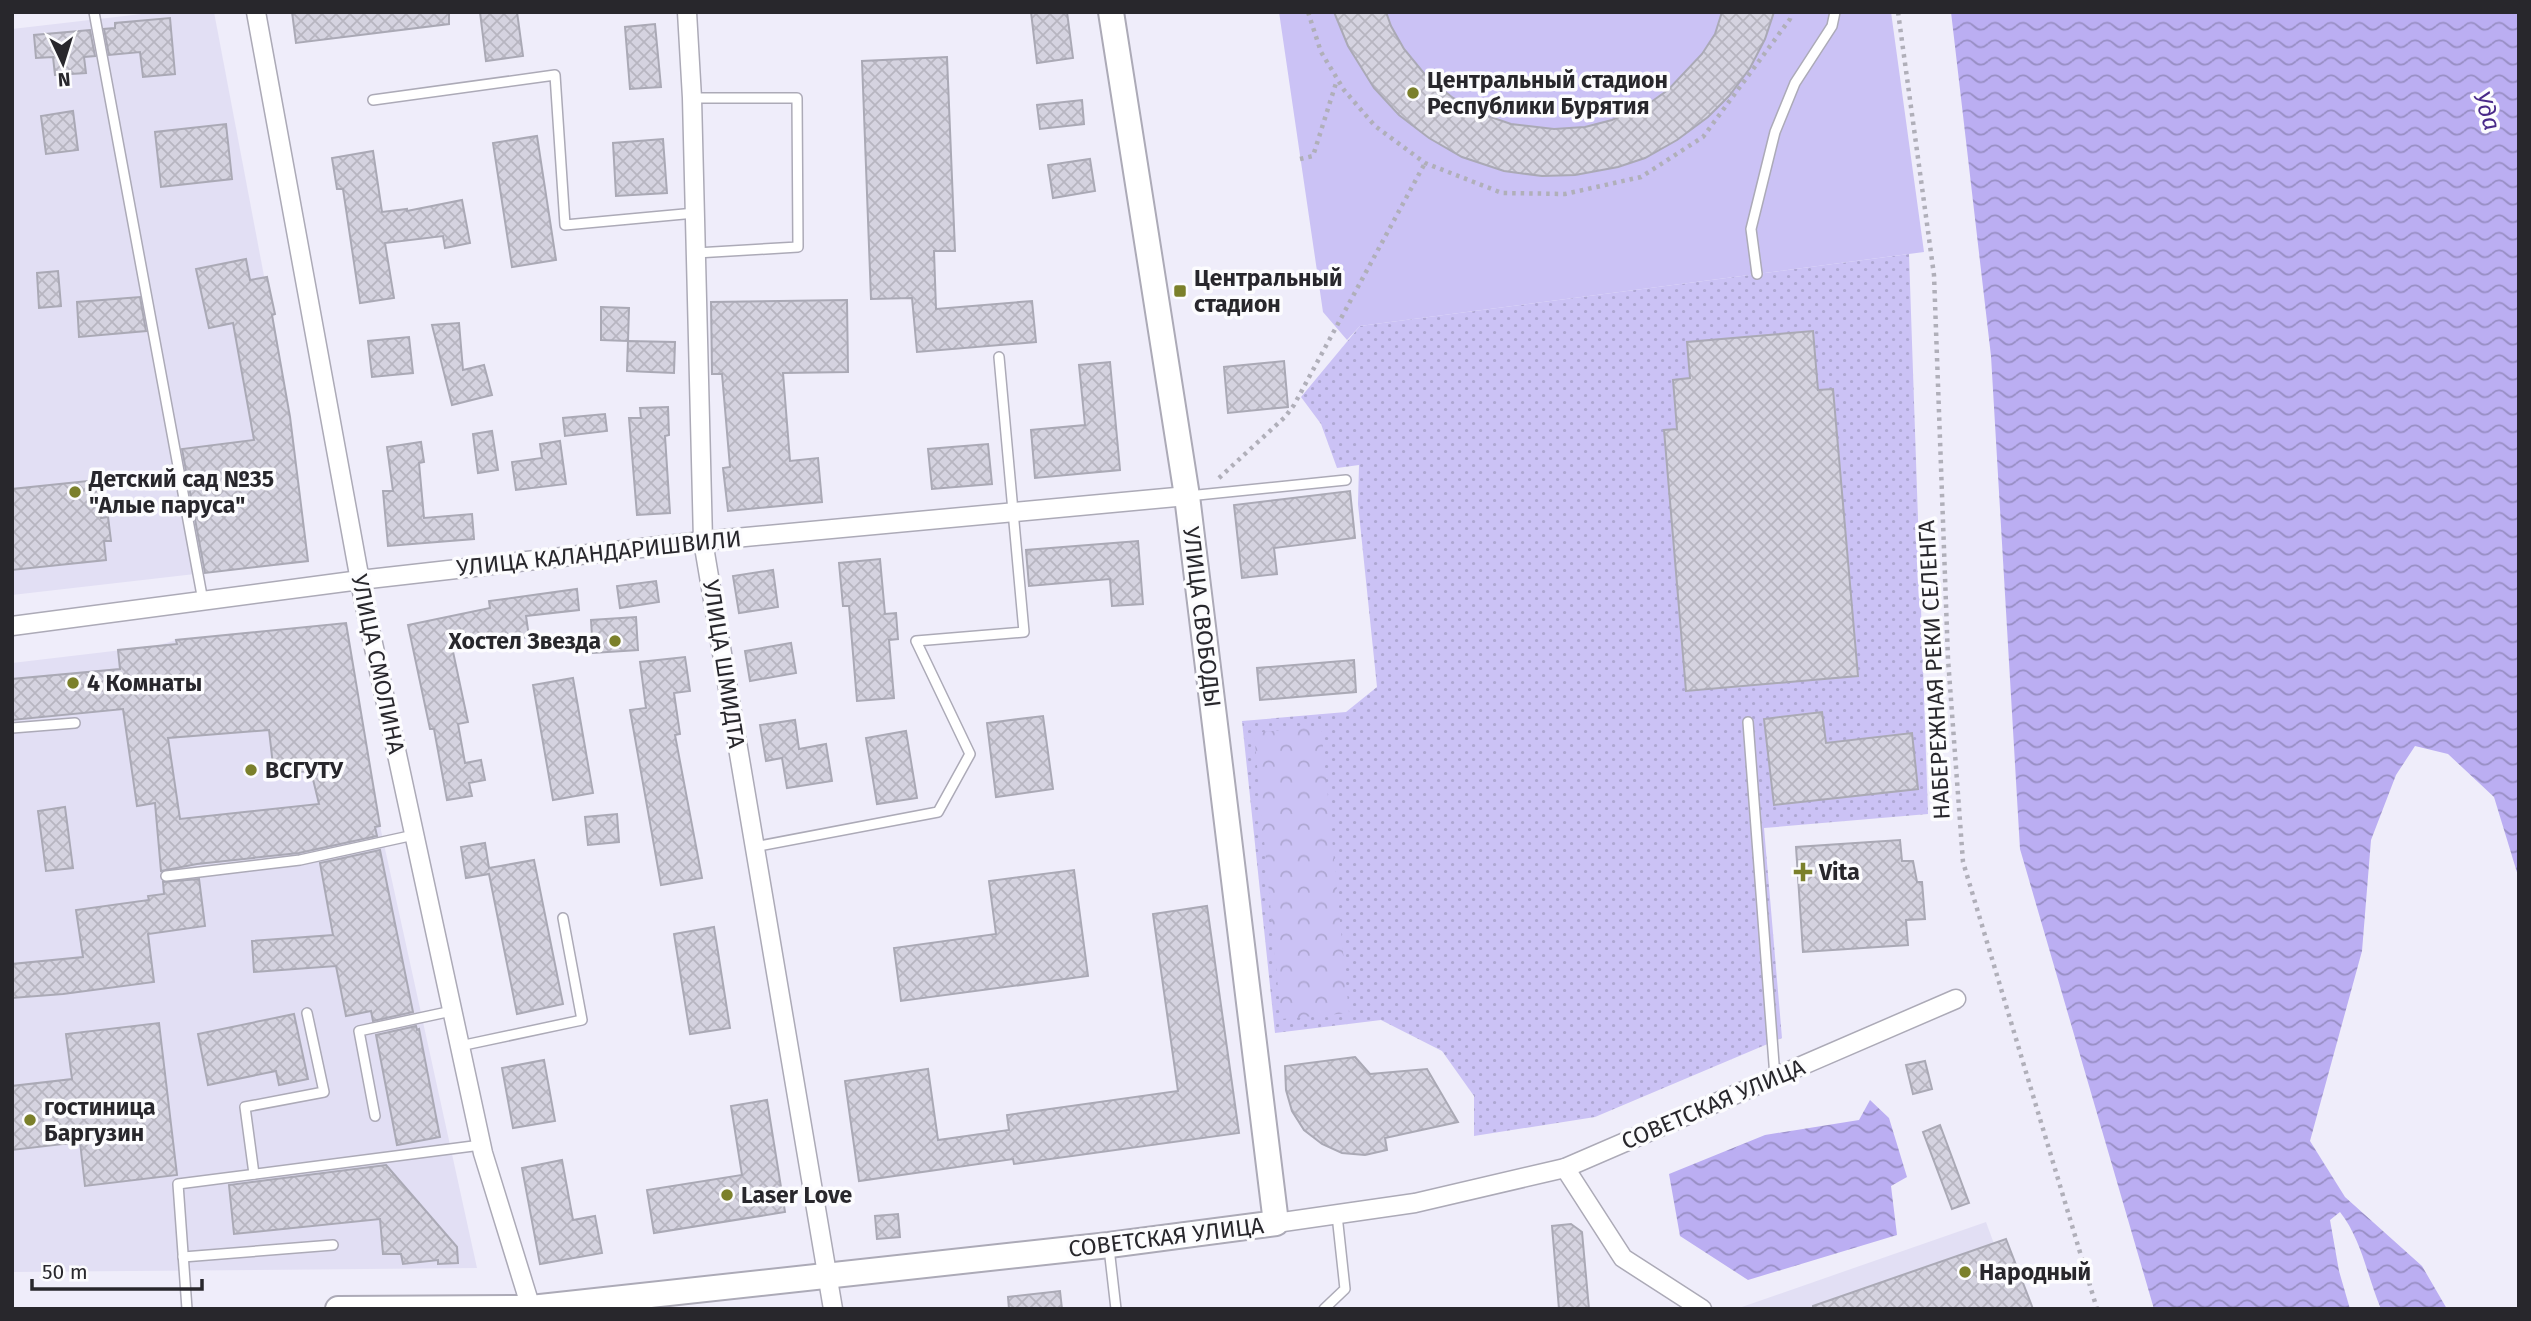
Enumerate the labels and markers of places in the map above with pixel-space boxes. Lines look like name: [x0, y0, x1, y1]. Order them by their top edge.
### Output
place label: Центральный стадион Республики Бурятия: [1427, 66, 1668, 120]
marker: Центральный стадион Республики Бурятия: [1405, 85, 1421, 101]
place label: Центральный стадион: [1194, 264, 1343, 318]
marker: Центральный стадион: [1172, 283, 1188, 299]
place label: Детский сад №35 "Алые паруса": [88, 465, 274, 519]
marker: Детский сад №35 "Алые паруса": [67, 484, 83, 500]
place label: Хостел Звезда: [448, 627, 601, 655]
marker: Хостел Звезда: [607, 633, 623, 649]
place label: 4 Комнаты: [87, 669, 202, 697]
marker: 4 Комнаты: [65, 675, 81, 691]
place label: ВСГУТУ: [265, 756, 344, 784]
marker: ВСГУТУ: [243, 762, 259, 778]
place label: Vita: [1818, 858, 1860, 886]
marker: Vita: [1793, 862, 1813, 882]
place label: гостиница Баргузин: [44, 1093, 156, 1147]
marker: гостиница Баргузин: [22, 1112, 38, 1128]
place label: Laser Love: [741, 1181, 853, 1209]
marker: Laser Love: [719, 1187, 735, 1203]
place label: Народный: [1979, 1258, 2091, 1286]
marker: Народный: [1957, 1264, 1973, 1280]

